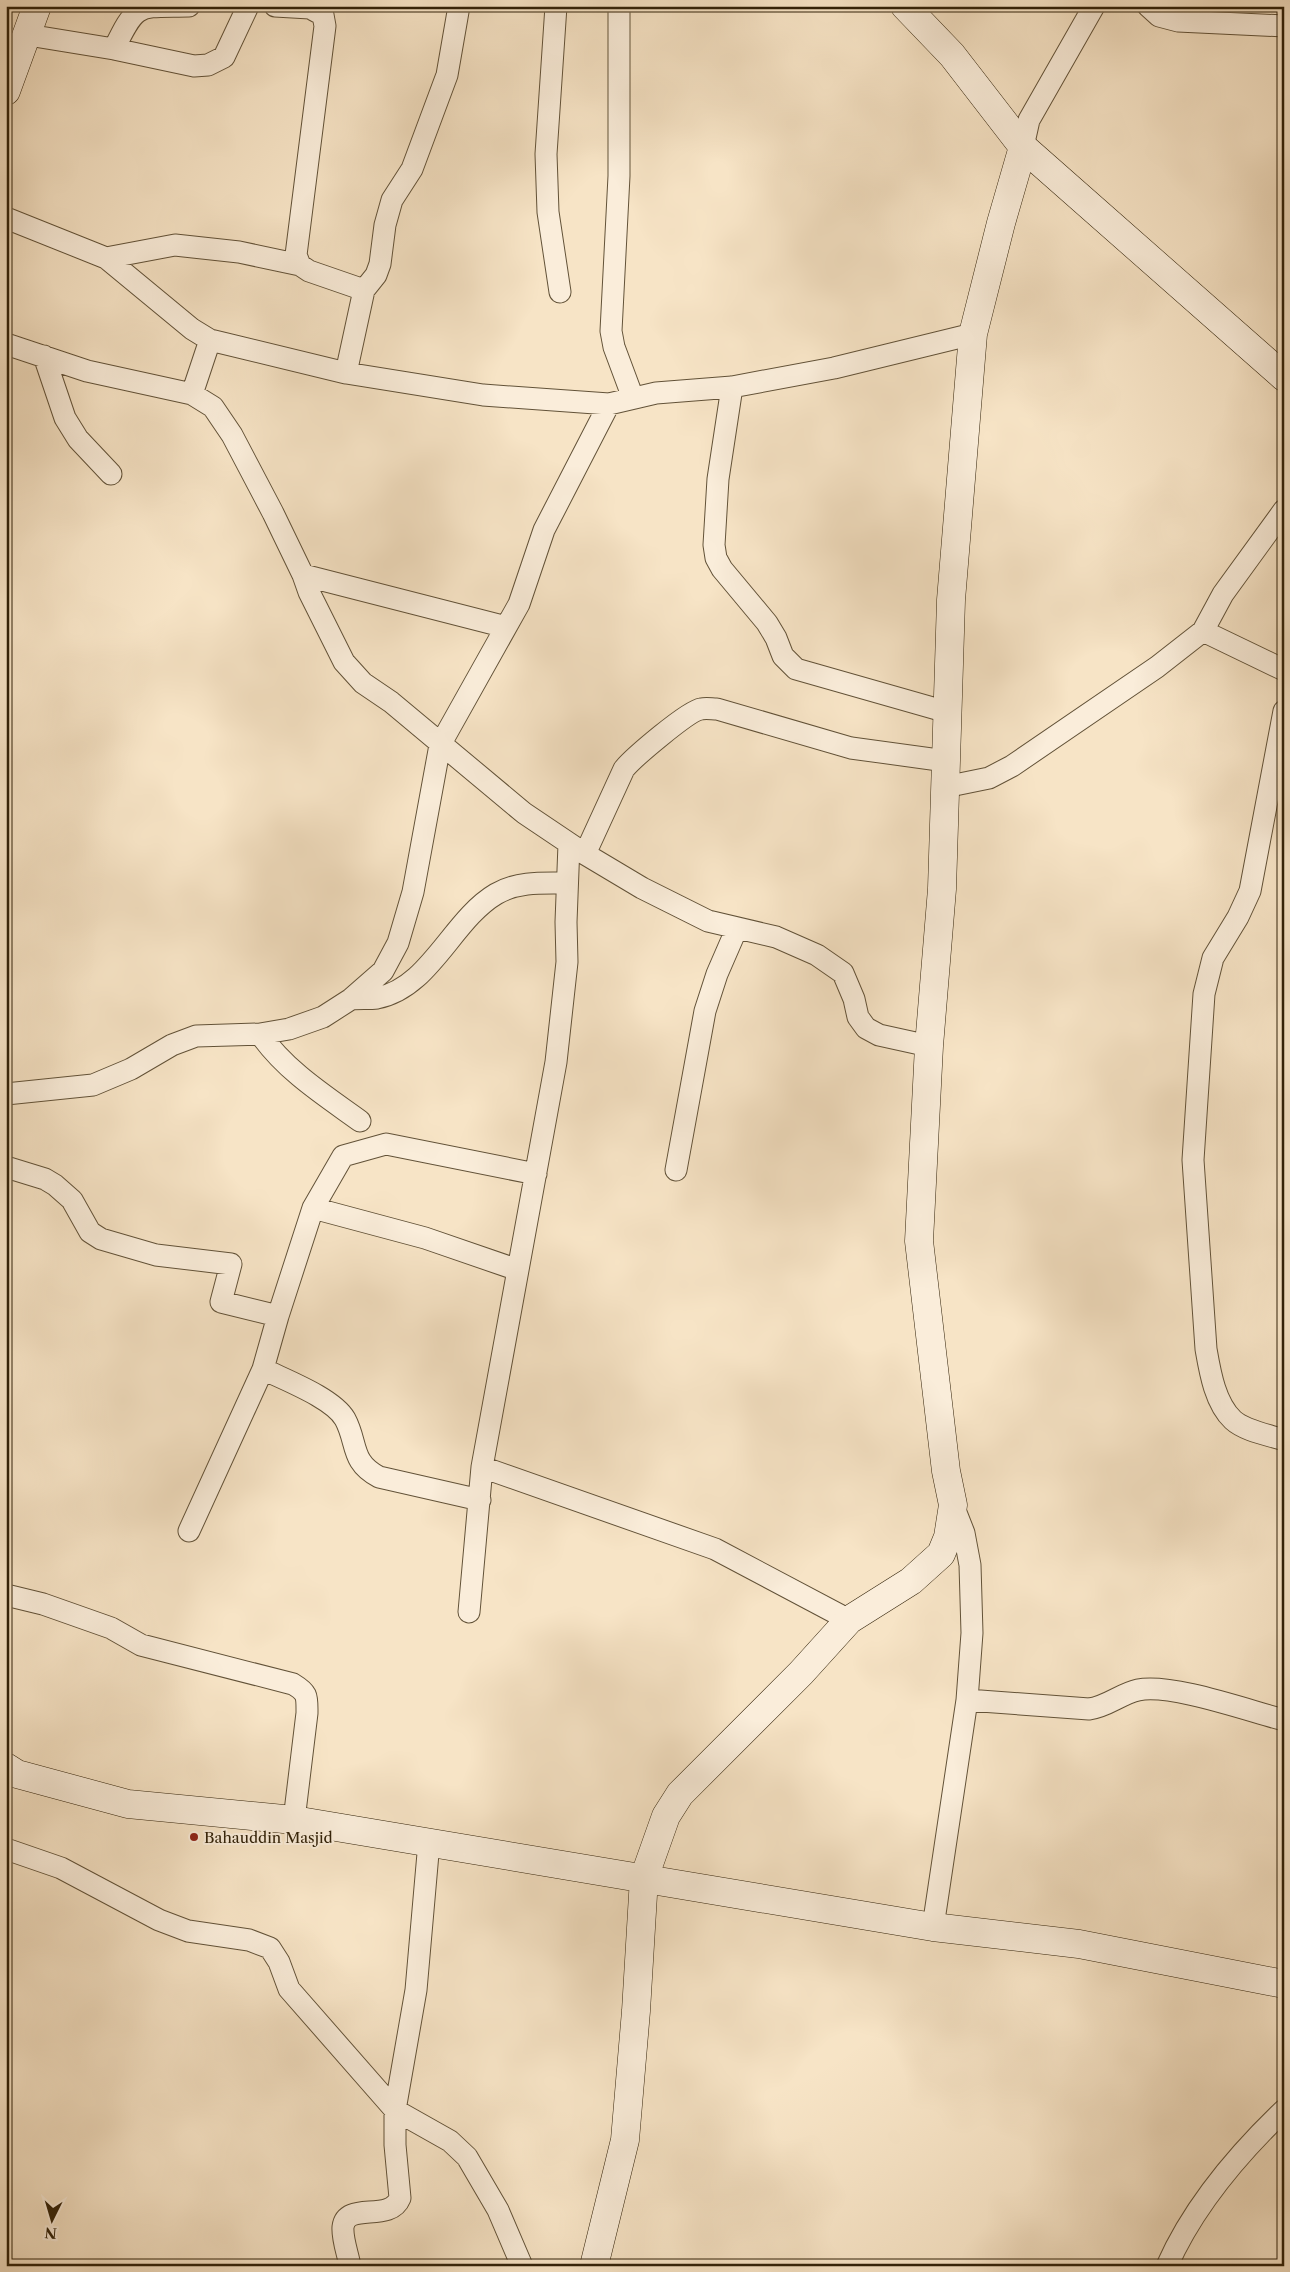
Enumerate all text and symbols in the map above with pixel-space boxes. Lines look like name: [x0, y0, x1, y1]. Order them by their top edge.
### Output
place label: Bahauddin Masjid: [204, 1828, 333, 1847]
marker: Bahauddin Masjid: [188, 1831, 200, 1843]
north arrow: [28, 2194, 78, 2244]
text: N: [44, 2223, 58, 2242]

